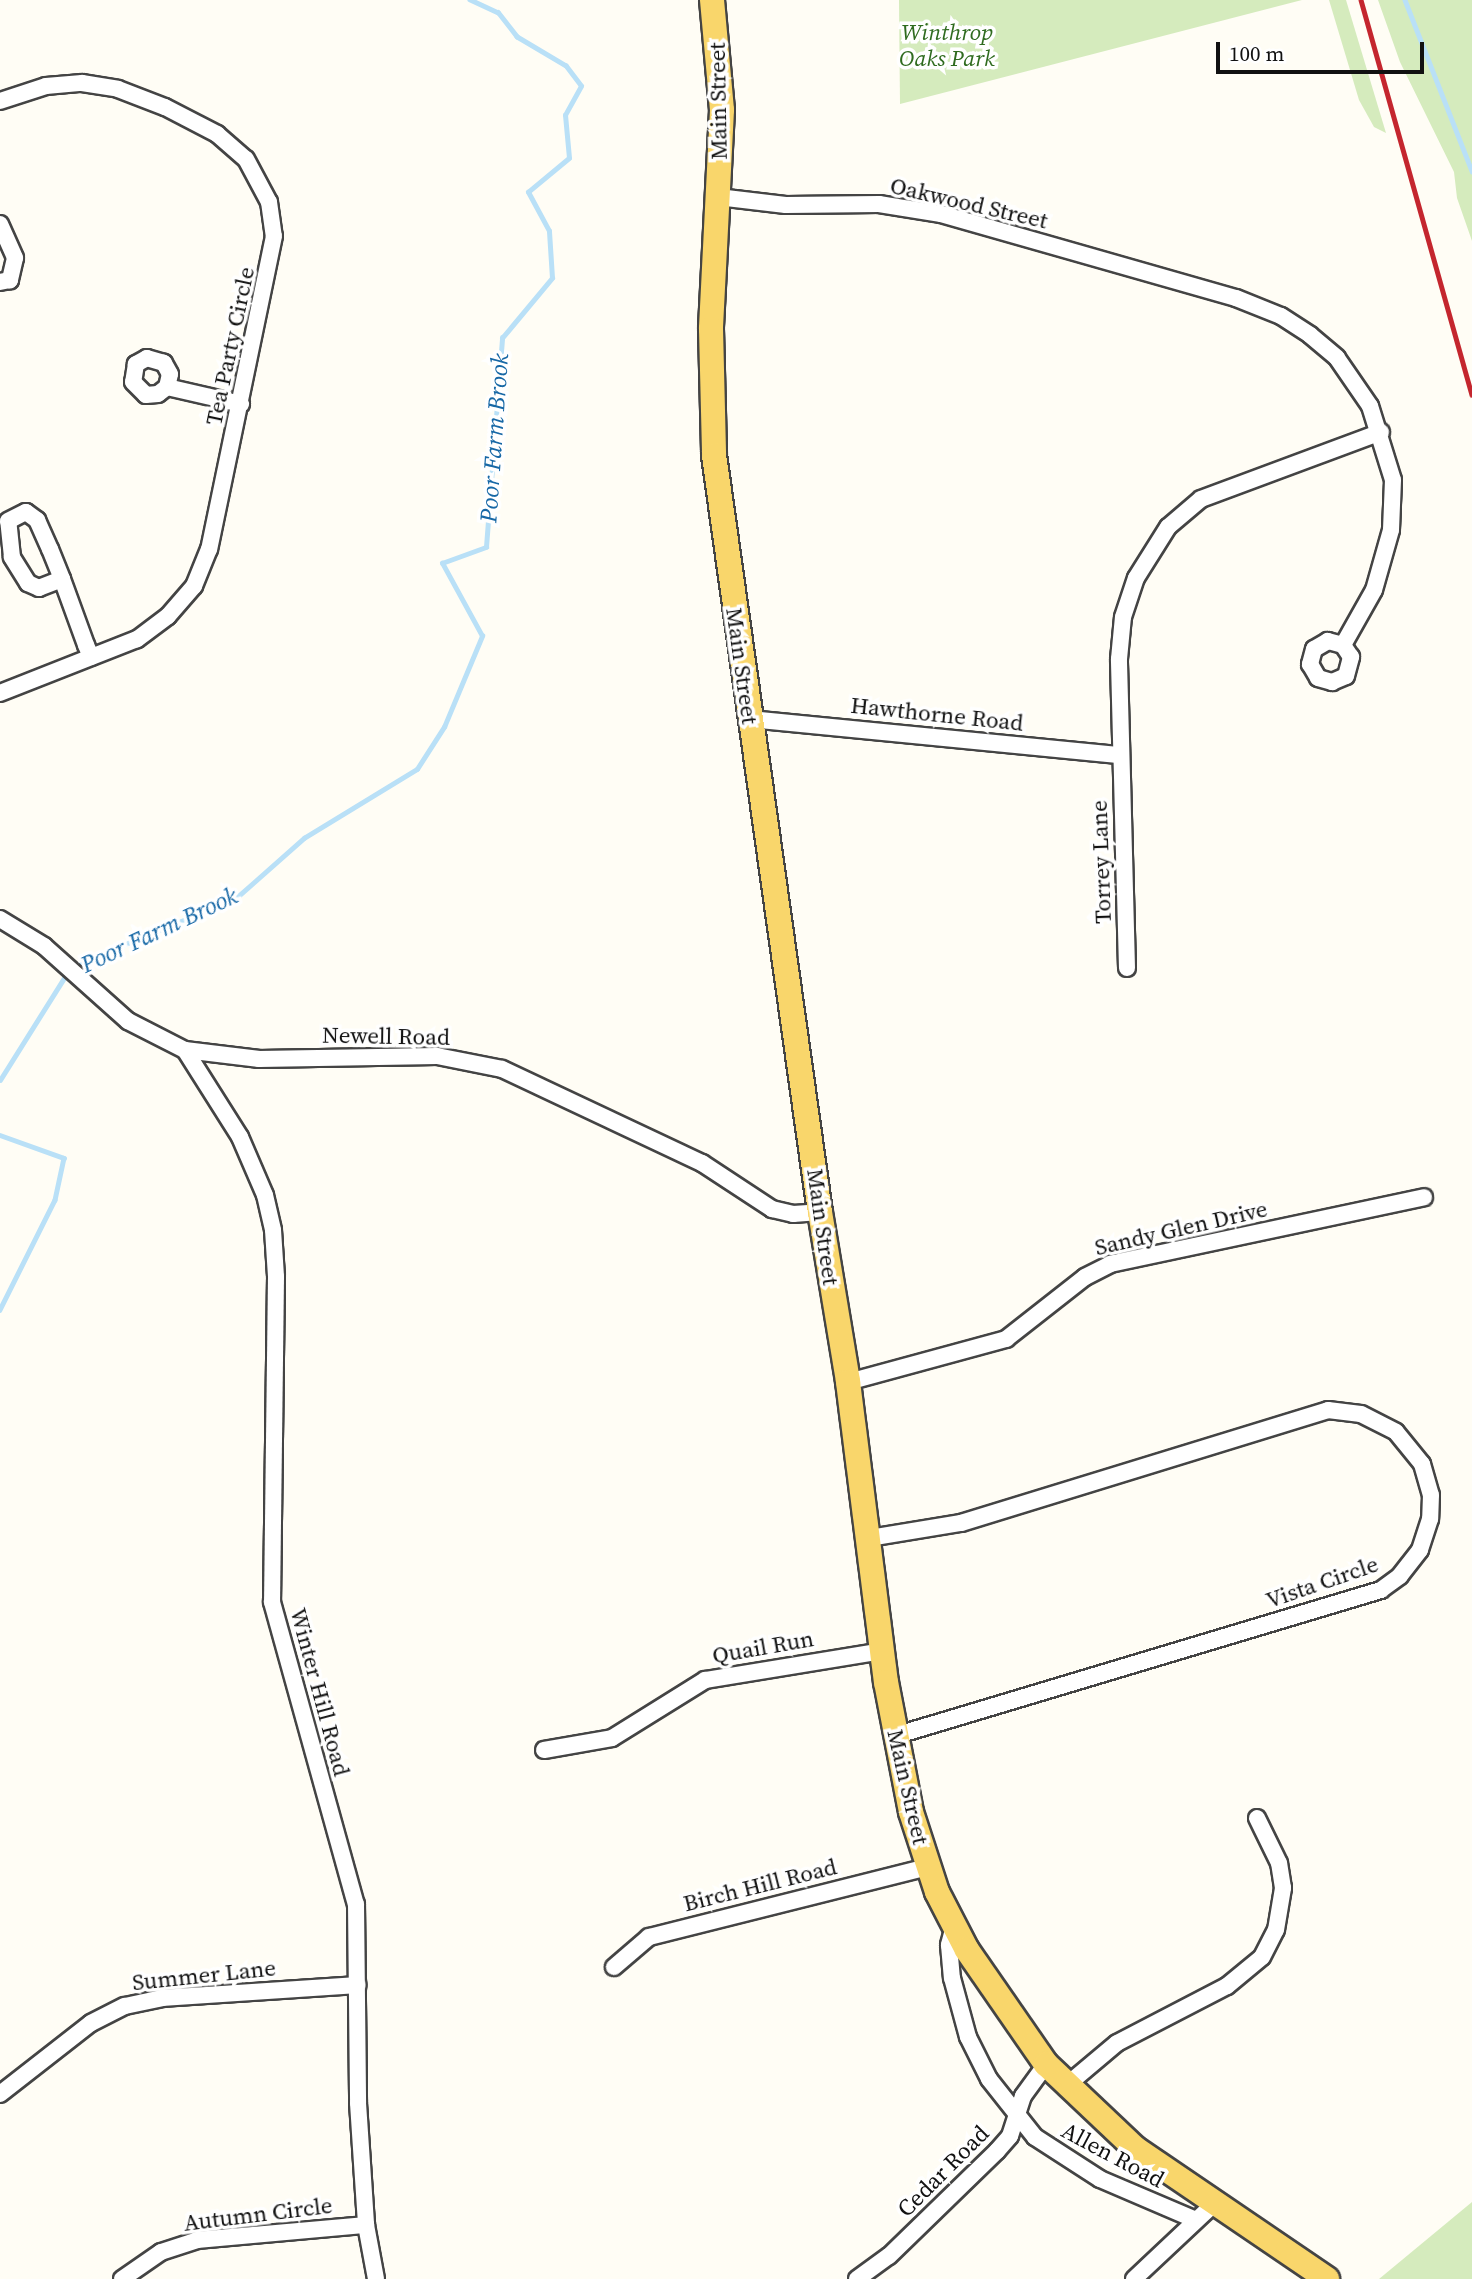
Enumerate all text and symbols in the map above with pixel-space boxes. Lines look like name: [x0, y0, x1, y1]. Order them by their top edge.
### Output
park label: Winthrop Oaks Park: [899, 18, 995, 72]
scale bar: [1220, 28, 1428, 72]
text: 100 m: [1229, 39, 1284, 68]
street label: Main Street: [703, 42, 733, 160]
street label: Oakwood Street: [888, 171, 1050, 235]
street label: Tea Party Circle: [200, 264, 260, 428]
water label: Poor Farm Brook: [474, 352, 514, 524]
street label: Main Street: [720, 606, 764, 726]
street label: Hawthorne Road: [849, 691, 1025, 737]
street label: Torrey Lane: [1085, 800, 1117, 924]
water label: Poor Farm Brook: [76, 881, 242, 979]
street label: Newell Road: [322, 1021, 450, 1051]
street label: Main Street: [801, 1167, 845, 1287]
street label: Sandy Glen Drive: [1092, 1195, 1270, 1261]
street label: Vista Circle: [1262, 1550, 1382, 1614]
street label: Winter Hill Road: [284, 1605, 356, 1779]
street label: Quail Run: [710, 1625, 816, 1669]
street label: Main Street: [881, 1727, 935, 1847]
street label: Birch Hill Road: [680, 1853, 840, 1917]
street label: Summer Lane: [131, 1954, 277, 1996]
street label: Allen Road: [1057, 2116, 1169, 2194]
street label: Cedar Road: [892, 2120, 994, 2222]
street label: Autumn Circle: [182, 2191, 334, 2237]

